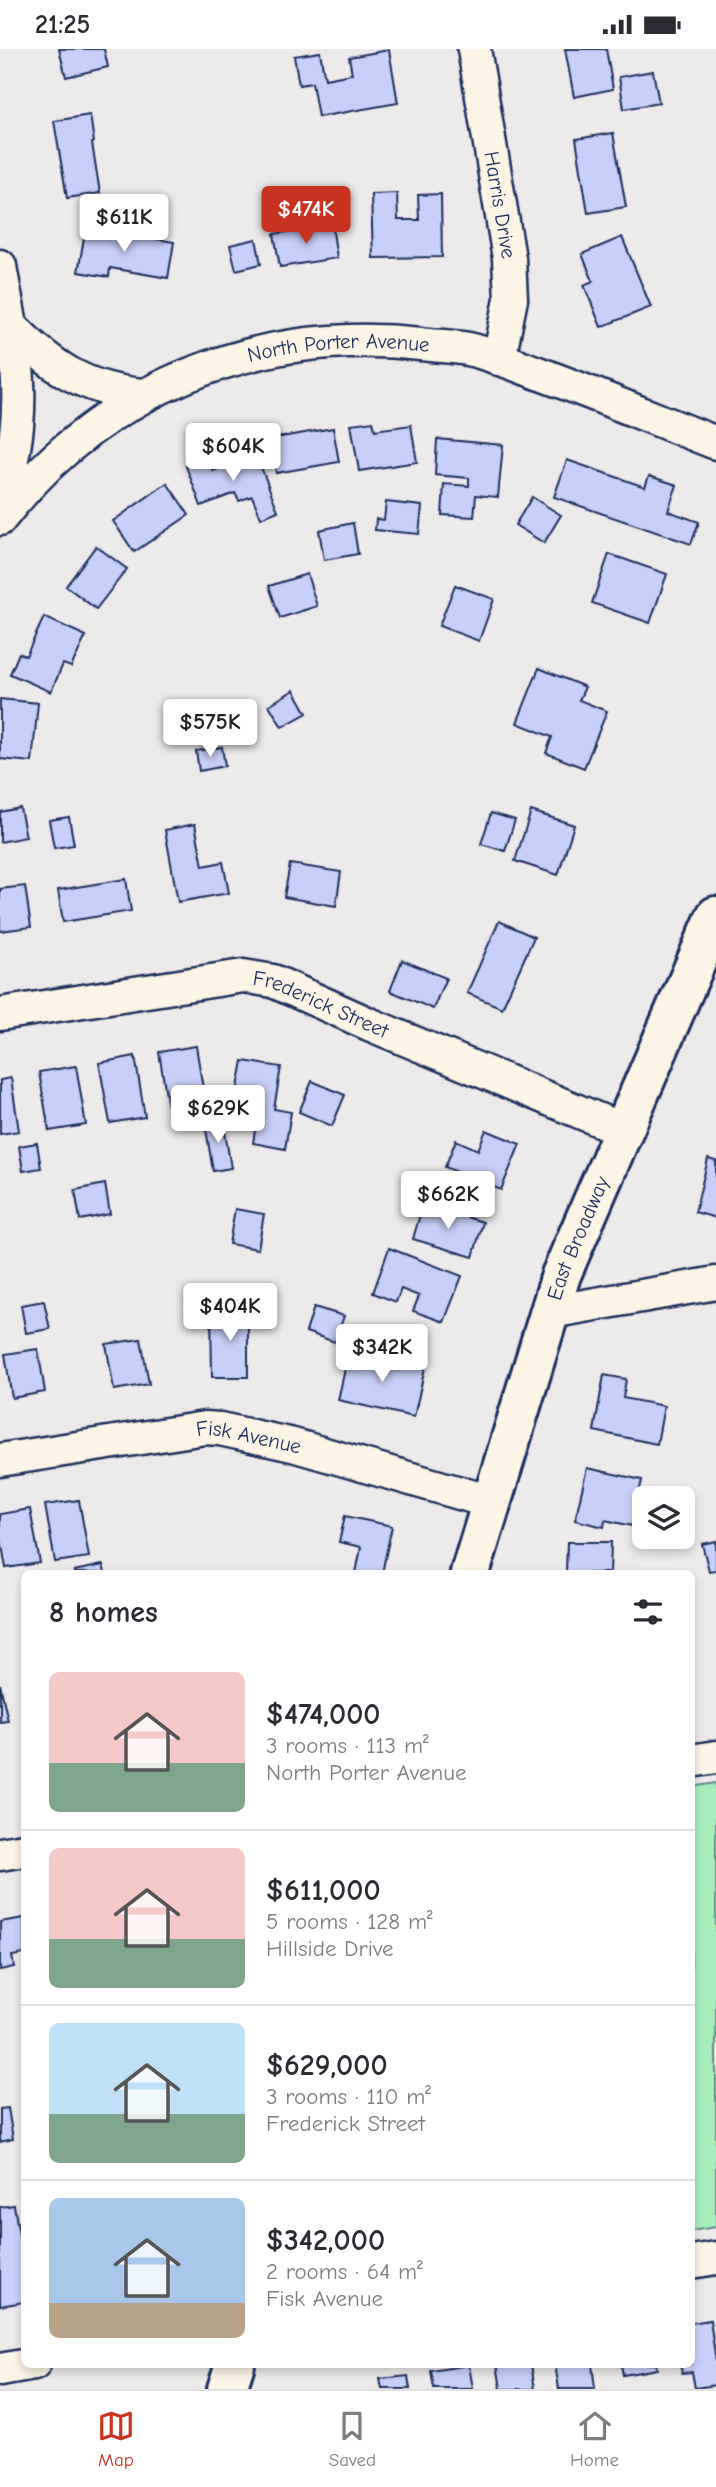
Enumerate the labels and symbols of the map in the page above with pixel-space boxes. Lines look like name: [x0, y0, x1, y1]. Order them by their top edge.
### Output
street label: Harris Drive: [479, 149, 521, 260]
pin: $474K: [257, 187, 355, 246]
pin: $611K: [75, 195, 173, 254]
street label: North Porter Avenue: [245, 329, 431, 367]
pin: $604K: [184, 423, 282, 483]
pin: $575K: [161, 699, 259, 759]
street label: Frederick Street: [251, 966, 393, 1043]
pin: $629K: [169, 1085, 267, 1145]
pin: $662K: [399, 1171, 497, 1231]
street label: East Broadway: [542, 1172, 614, 1303]
pin: $404K: [181, 1283, 279, 1343]
pin: $342K: [333, 1325, 431, 1384]
street label: Fisk Avenue: [194, 1416, 304, 1459]

